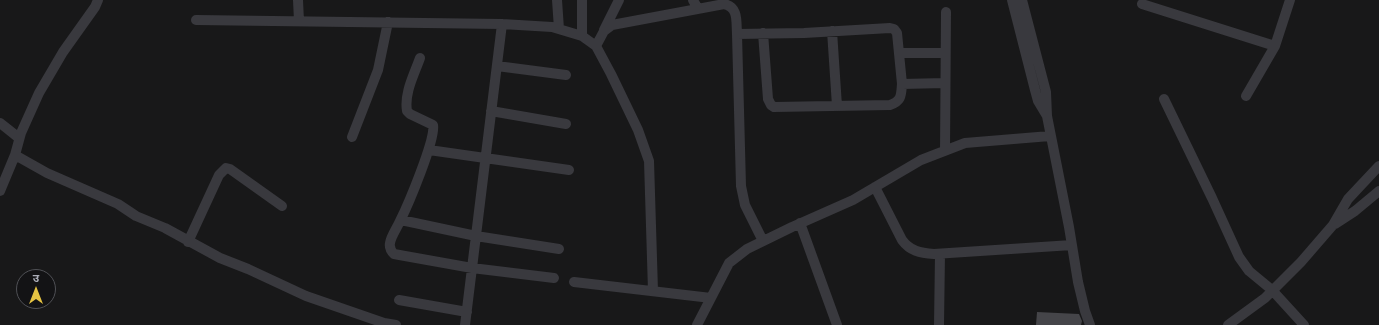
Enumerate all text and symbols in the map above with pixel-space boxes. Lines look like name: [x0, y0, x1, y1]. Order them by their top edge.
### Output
north arrow: [16, 269, 56, 309]
text: उ: [33, 272, 39, 284]

